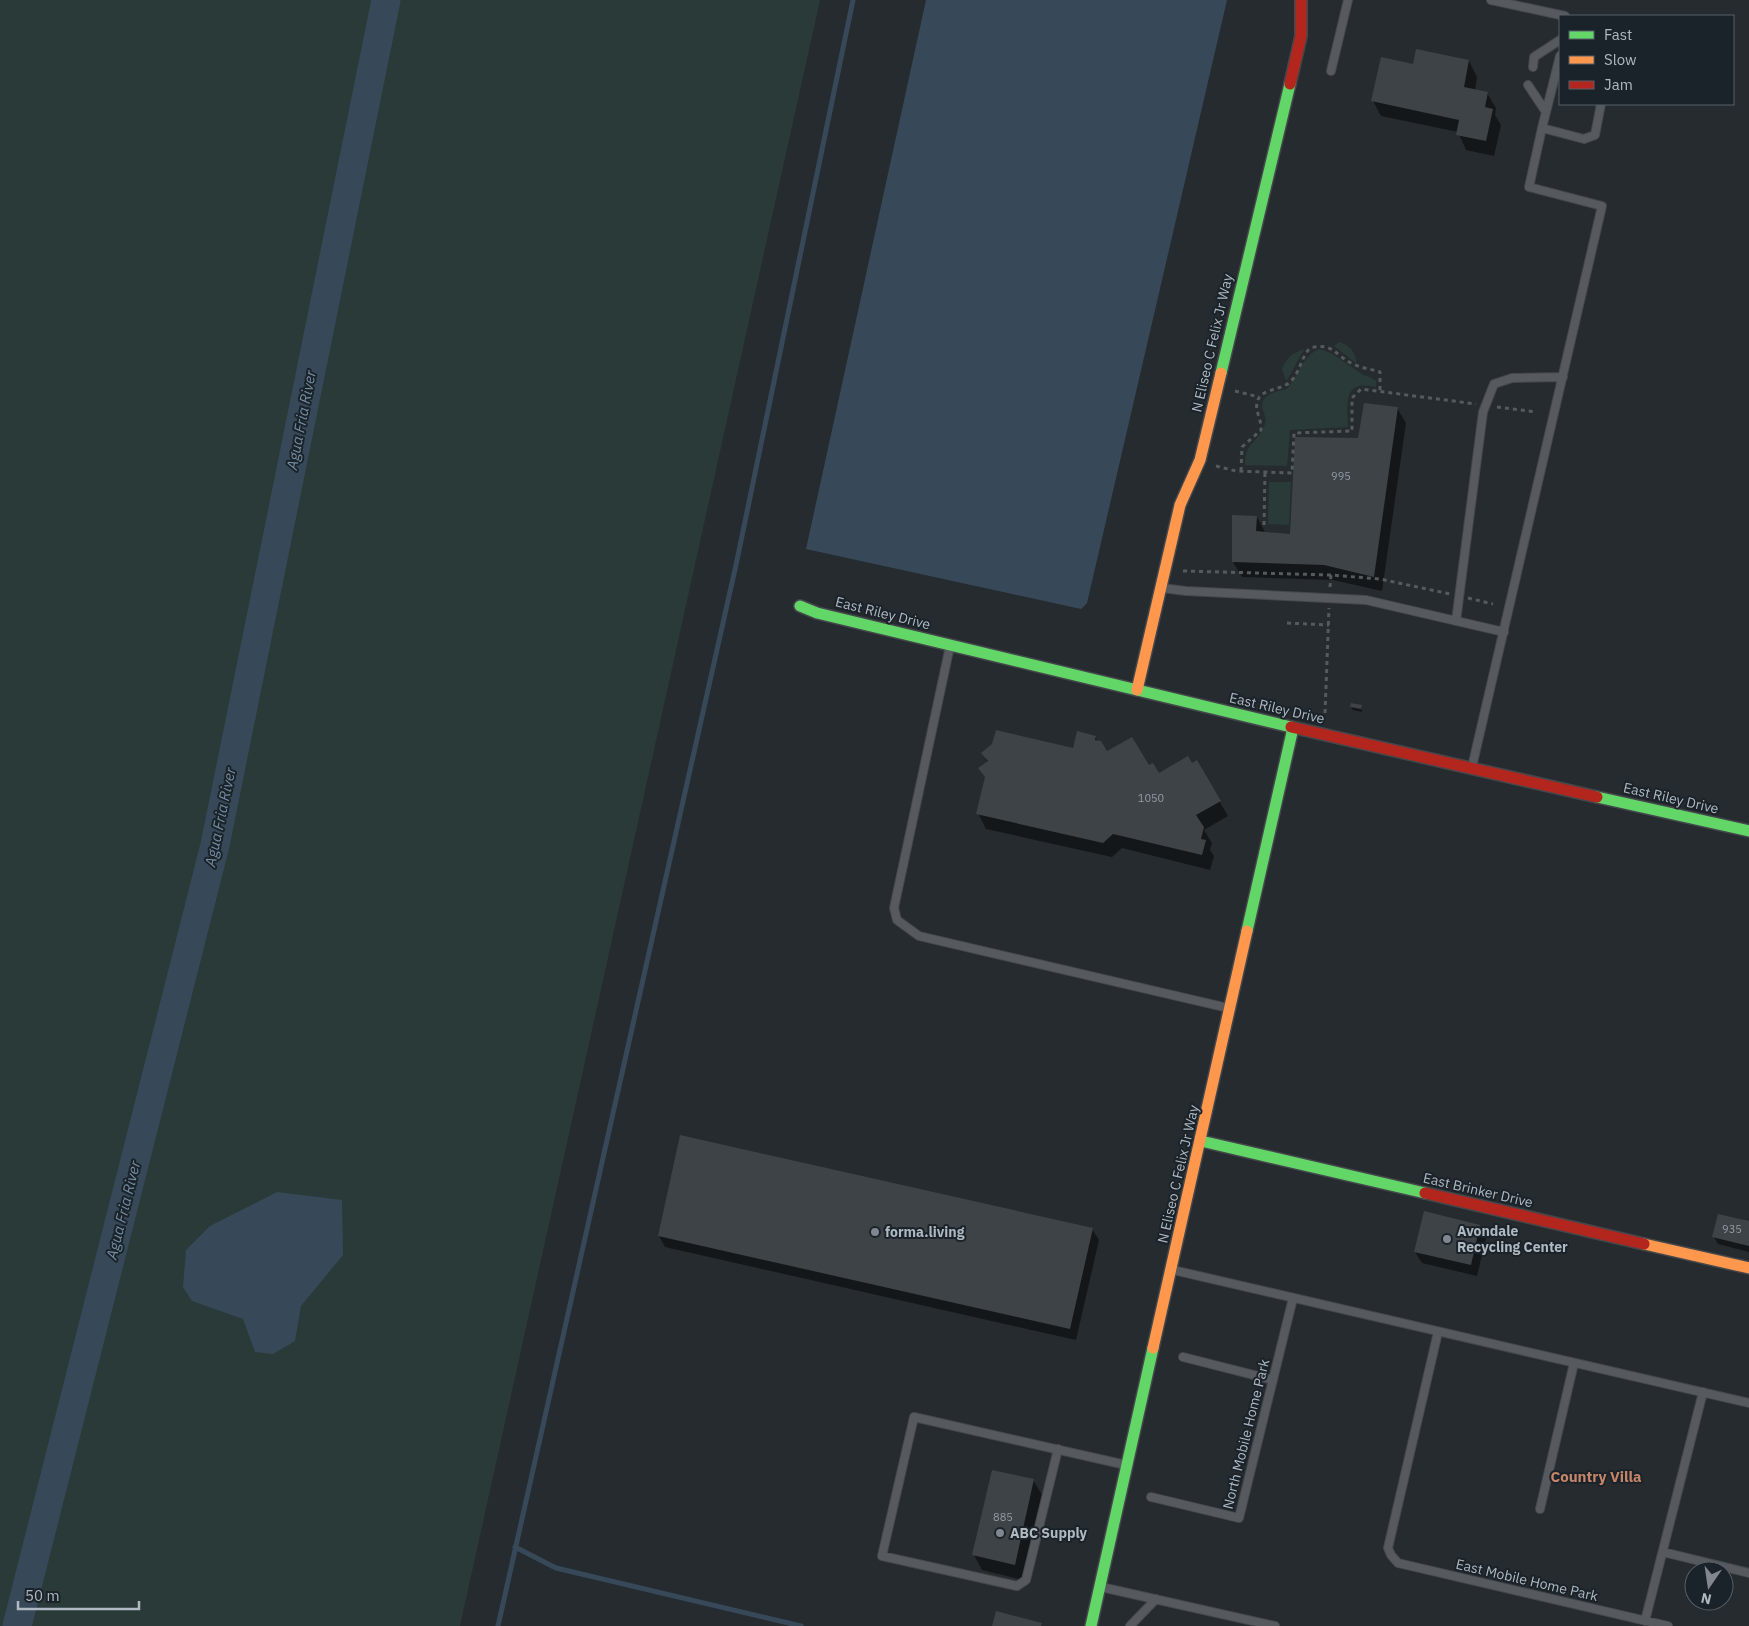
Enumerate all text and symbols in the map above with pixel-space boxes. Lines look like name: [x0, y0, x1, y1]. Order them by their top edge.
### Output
legend: [1559, 15, 1734, 105]
text: Fast: [1604, 25, 1632, 44]
text: Slow: [1604, 50, 1637, 69]
text: Jam: [1604, 75, 1633, 94]
street label: N Eliseo C Felix Jr Way: [1187, 272, 1237, 414]
water label: Agua Fria River: [282, 368, 320, 472]
house number: 995: [1331, 469, 1351, 483]
street label: East Riley Drive: [834, 593, 933, 634]
street label: East Riley Drive: [1228, 688, 1327, 728]
water label: Agua Fria River: [200, 765, 240, 869]
street label: East Riley Drive: [1622, 778, 1721, 818]
house number: 1050: [1138, 791, 1164, 805]
street label: N Eliseo C Felix Jr Way: [1153, 1103, 1203, 1245]
water label: Agua Fria River: [101, 1158, 145, 1262]
street label: East Brinker Drive: [1421, 1169, 1535, 1211]
place label: Avondale Recycling Center: [1457, 1222, 1568, 1256]
house number: 935: [1722, 1222, 1742, 1236]
place label: forma.living: [885, 1223, 965, 1241]
marker: forma.living: [869, 1226, 881, 1238]
marker: Avondale Recycling Center: [1441, 1233, 1453, 1245]
street label: North Mobile Home Park: [1219, 1357, 1274, 1511]
district label: Country Villa: [1550, 1467, 1642, 1486]
house number: 885: [993, 1510, 1013, 1524]
place label: ABC Supply: [1010, 1524, 1088, 1542]
marker: ABC Supply: [994, 1527, 1006, 1539]
street label: East Mobile Home Park: [1454, 1555, 1601, 1605]
north arrow: [1684, 1561, 1734, 1611]
scale bar: [18, 1578, 139, 1610]
text: 50 m: [25, 1586, 60, 1605]
text: N: [1699, 1589, 1713, 1609]

